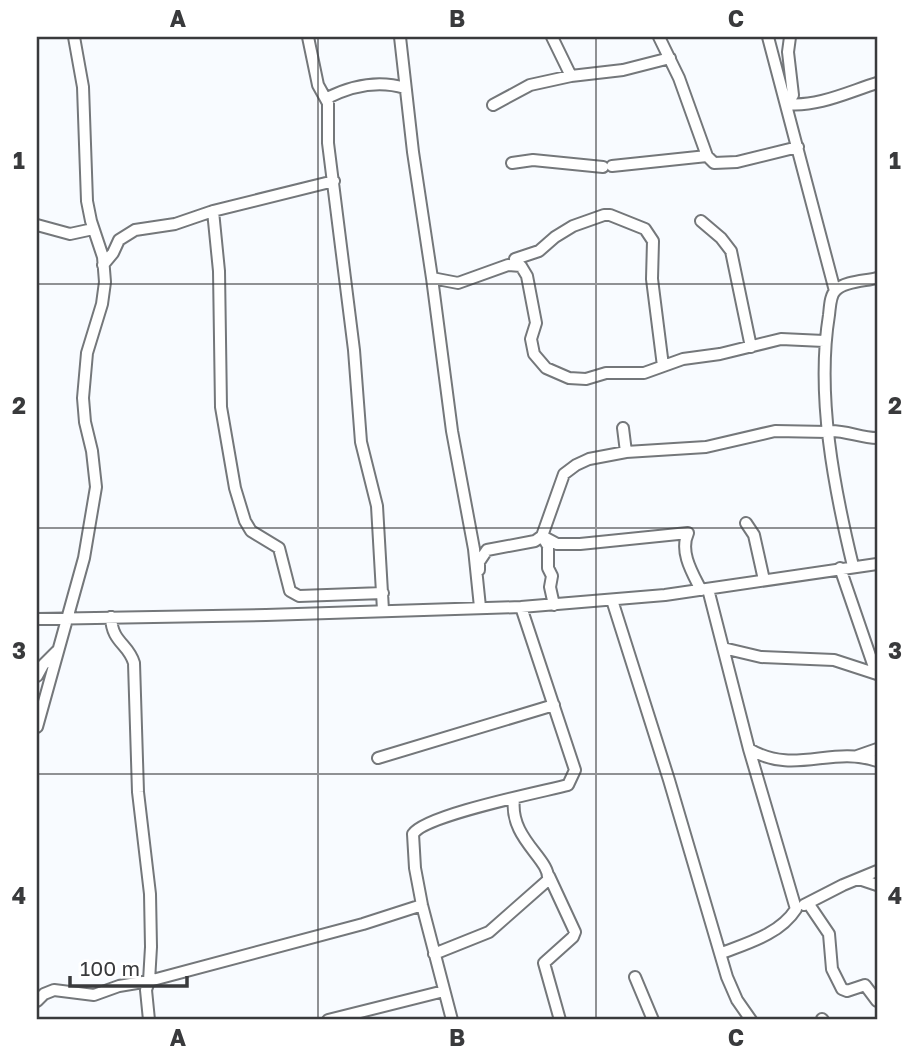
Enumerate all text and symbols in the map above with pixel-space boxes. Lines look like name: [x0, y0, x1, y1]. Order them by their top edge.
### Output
text: A: [170, 4, 187, 32]
text: B: [449, 4, 465, 32]
text: C: [728, 4, 744, 32]
text: 1: [13, 146, 25, 174]
text: 1: [889, 146, 901, 174]
text: 2: [12, 391, 26, 419]
text: 2: [888, 391, 902, 419]
text: 3: [12, 636, 26, 664]
text: 3: [888, 636, 902, 664]
text: 4: [12, 881, 26, 909]
text: 4: [888, 881, 902, 909]
scale bar: [70, 945, 187, 989]
text: 100 m: [80, 955, 140, 981]
text: A: [170, 1023, 187, 1051]
text: B: [449, 1023, 465, 1051]
text: C: [728, 1023, 744, 1051]

